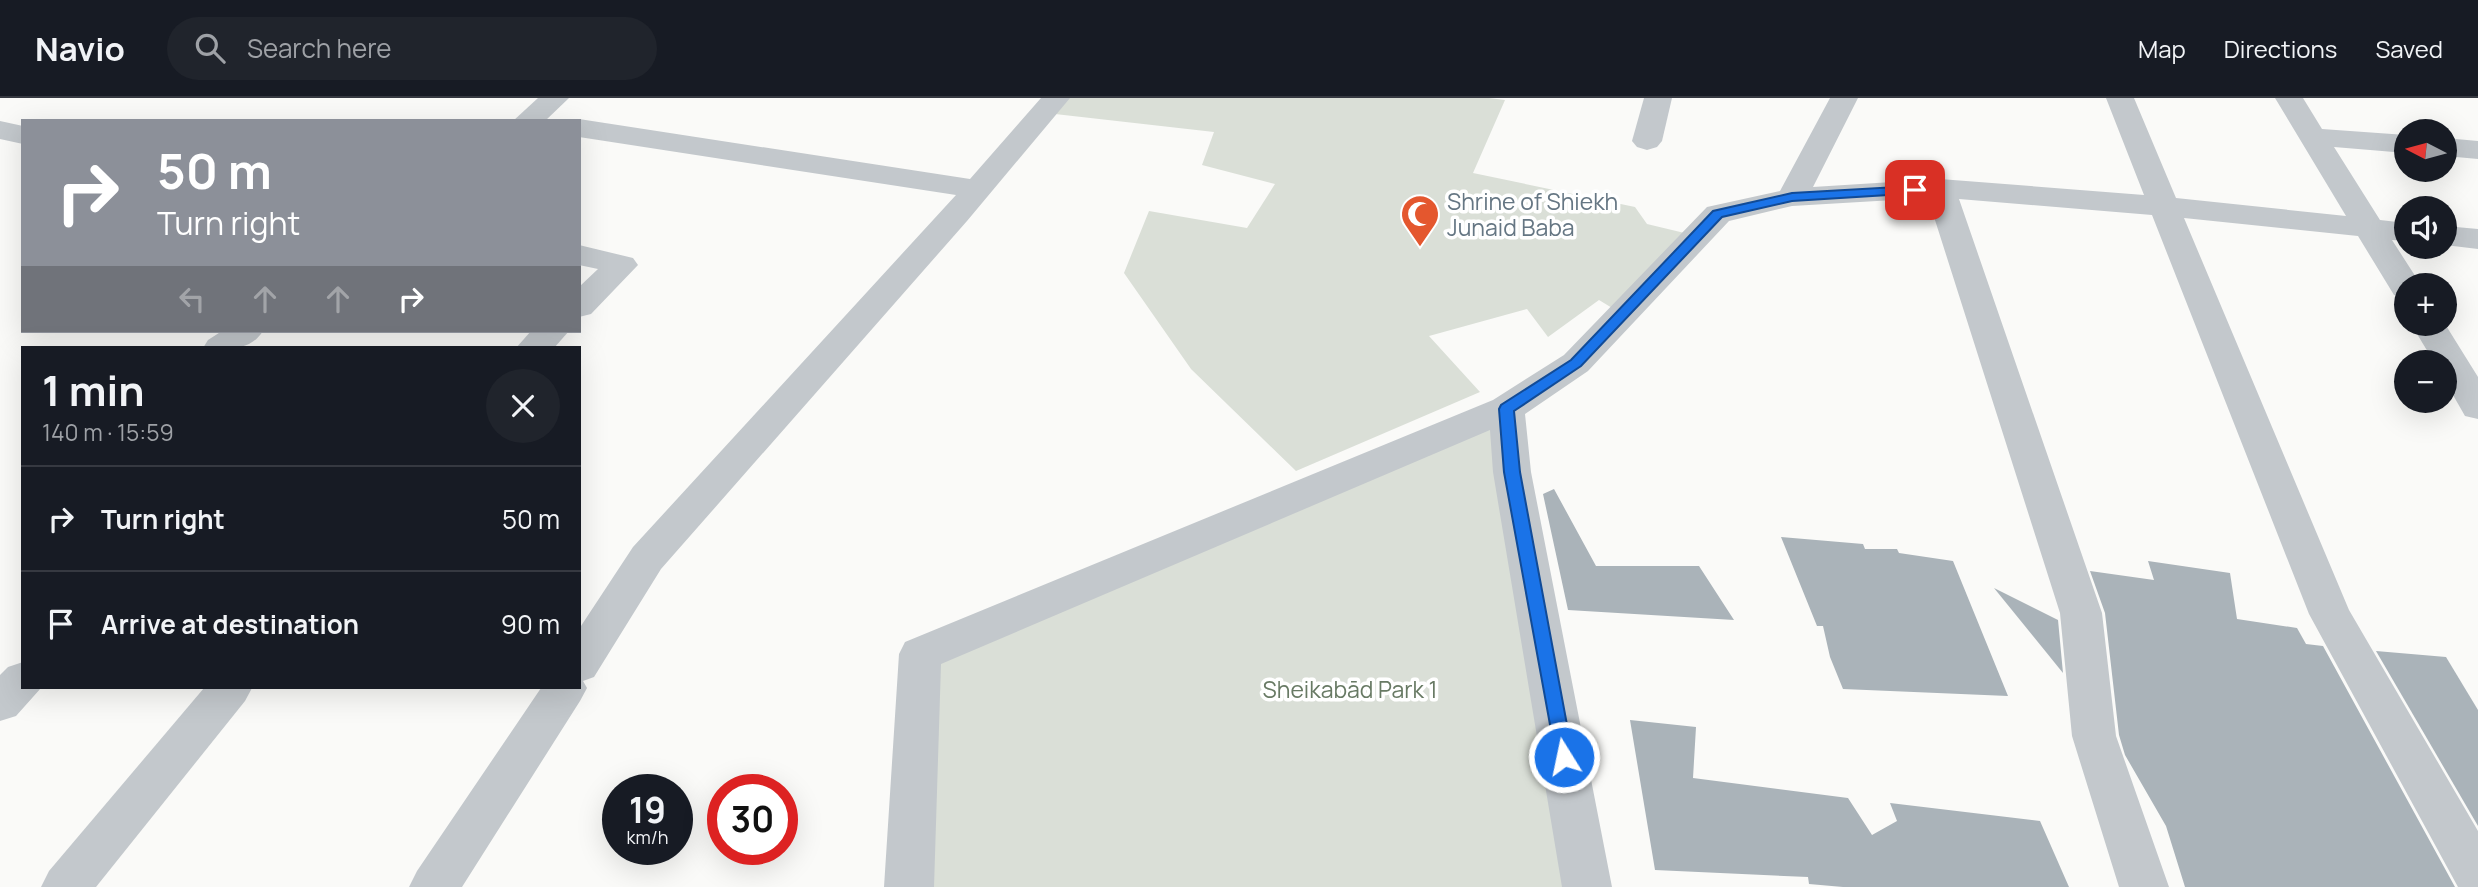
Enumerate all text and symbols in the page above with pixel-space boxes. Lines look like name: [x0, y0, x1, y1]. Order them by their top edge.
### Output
search box: [167, 17, 657, 80]
text: Navio: [35, 26, 125, 71]
icon: search: [191, 29, 229, 67]
text: Search here: [247, 30, 391, 66]
text: Map: [2138, 32, 2186, 65]
text: Directions: [2224, 32, 2337, 65]
text: Saved: [2375, 32, 2443, 65]
north arrow: [2394, 119, 2457, 182]
map controls: [2394, 119, 2457, 413]
text: 50 m: [157, 137, 272, 204]
icon: right: [42, 147, 133, 238]
pin: [1885, 160, 1945, 220]
icon: arrive: [1896, 171, 1934, 209]
place label: Shrine of Shiekh Junaid Baba: [1447, 185, 1618, 243]
mosque icon: Shrine of Shiekh Junaid Baba: [1399, 193, 1441, 248]
button: sound: [2394, 196, 2457, 259]
text: Turn right: [157, 201, 300, 245]
button: +: [2394, 273, 2457, 336]
icon: left: [173, 280, 211, 318]
icon: ahead: [246, 280, 284, 318]
icon: ahead: [319, 280, 357, 318]
icon: right: [392, 280, 430, 318]
button: −: [2394, 350, 2457, 413]
text: 1 min: [42, 361, 145, 419]
button: close: [486, 369, 560, 443]
text: 140 m · 15:59: [42, 416, 174, 448]
icon: right: [42, 500, 80, 538]
text: Turn right: [101, 501, 225, 537]
text: 50 m: [502, 501, 560, 537]
icon: arrive: [42, 605, 80, 643]
text: Arrive at destination: [101, 606, 359, 642]
text: 90 m: [501, 606, 560, 642]
park label: Sheikabād Park 1: [1263, 673, 1437, 705]
position arrow: [1527, 720, 1601, 794]
speed limit sign: 30: [707, 774, 798, 865]
text: 19: [629, 786, 666, 834]
text: km/h: [627, 825, 668, 849]

